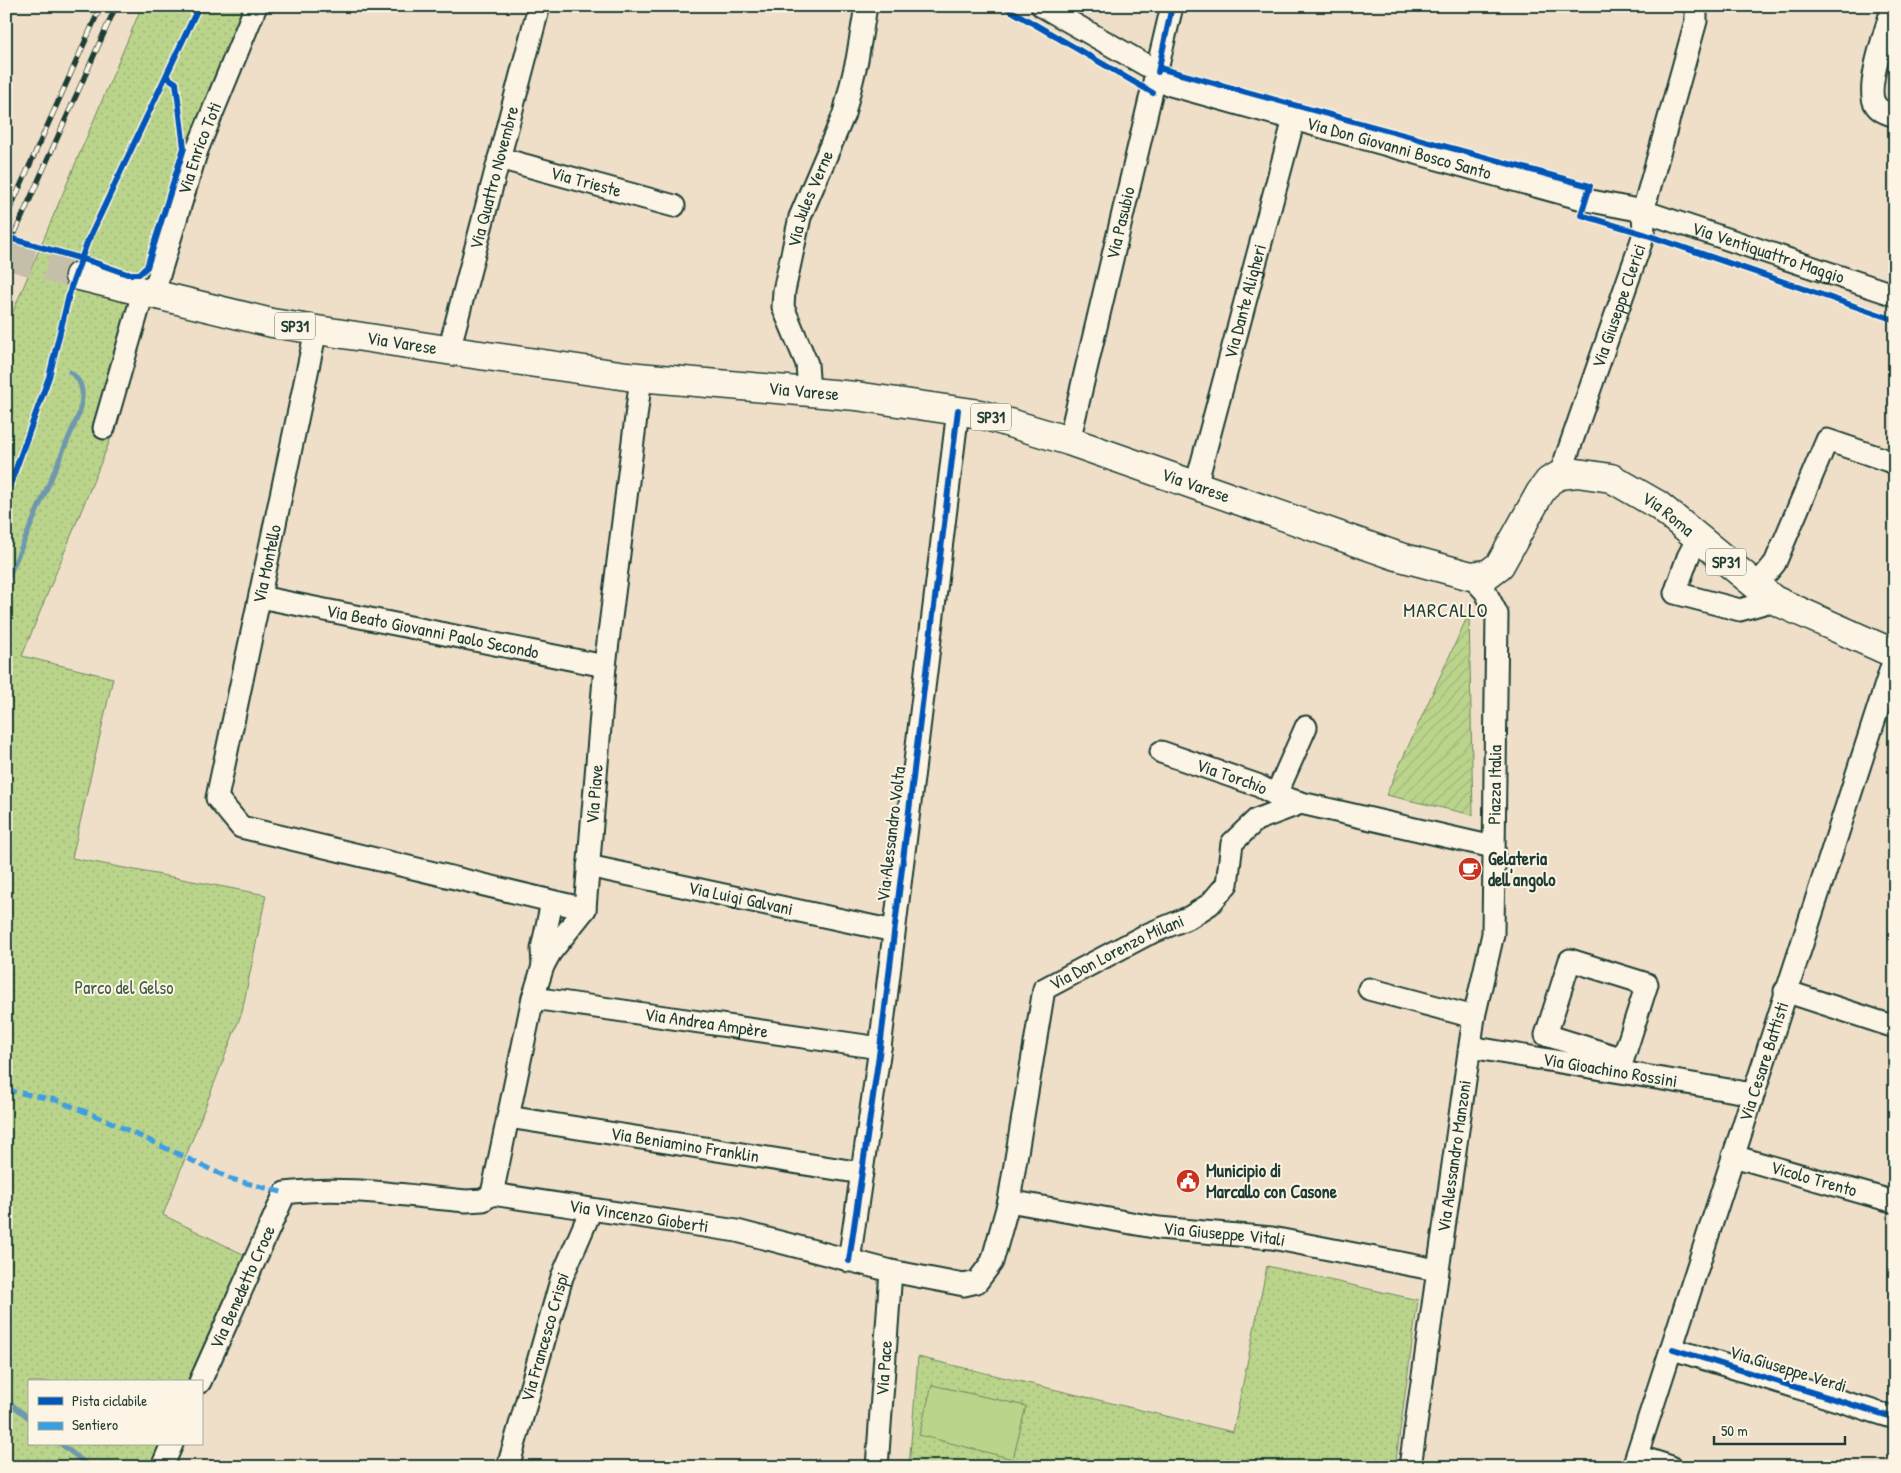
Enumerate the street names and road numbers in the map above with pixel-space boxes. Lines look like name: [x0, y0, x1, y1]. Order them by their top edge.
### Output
street label: Via Enrico Toti: [171, 98, 227, 197]
street label: Via Quattro Novembre: [463, 103, 524, 252]
street label: Via Don Giovanni Bosco Santo: [1304, 110, 1494, 185]
street label: Via Jules Verne: [781, 146, 839, 249]
street label: Via Trieste: [548, 160, 624, 203]
street label: Via Pasubio: [1099, 184, 1141, 262]
street label: Via Ventiquattro Maggio: [1689, 215, 1848, 289]
street label: Via Giuseppe Clerici: [1585, 240, 1652, 371]
street label: Via Dante Aligheri: [1217, 241, 1272, 362]
road number: SP31: [275, 312, 315, 340]
street label: Via Varese: [365, 325, 439, 360]
street label: Via Varese: [767, 375, 840, 406]
road number: SP31: [971, 404, 1011, 431]
street label: Via Varese: [1158, 461, 1233, 508]
street label: Via Roma: [1637, 485, 1700, 542]
street label: Via Montello: [246, 522, 287, 606]
road number: SP31: [1706, 548, 1746, 576]
street label: Via Beato Giovanni Paolo Secondo: [324, 598, 541, 665]
street label: Piazza Italia: [1481, 745, 1507, 825]
street label: Via Torchio: [1193, 752, 1272, 800]
street label: Via Piave: [579, 763, 609, 825]
street label: Via Alessandro Volta: [870, 765, 911, 903]
street label: Via Luigi Galvani: [686, 875, 795, 921]
street label: Via Don Lorenzo Milani: [1045, 908, 1188, 996]
street label: Via Cesare Battisti: [1732, 998, 1795, 1125]
street label: Via Andrea Ampère: [643, 1001, 770, 1044]
street label: Via Gioachino Rossini: [1541, 1046, 1679, 1093]
street label: Via Alessandro Manzoni: [1431, 1078, 1477, 1234]
street label: Via Beniamino Franklin: [609, 1120, 761, 1169]
street label: Vicolo Trento: [1768, 1154, 1860, 1203]
street label: Via Vincenzo Gioberti: [567, 1193, 710, 1239]
street label: Via Giuseppe Vitali: [1162, 1215, 1288, 1252]
street label: Via Benedetto Croce: [203, 1221, 281, 1353]
street label: Via Francesco Crispi: [514, 1268, 575, 1405]
street label: Via Giuseppe Verdi: [1726, 1339, 1850, 1398]
street label: Via Pace: [869, 1340, 898, 1397]

